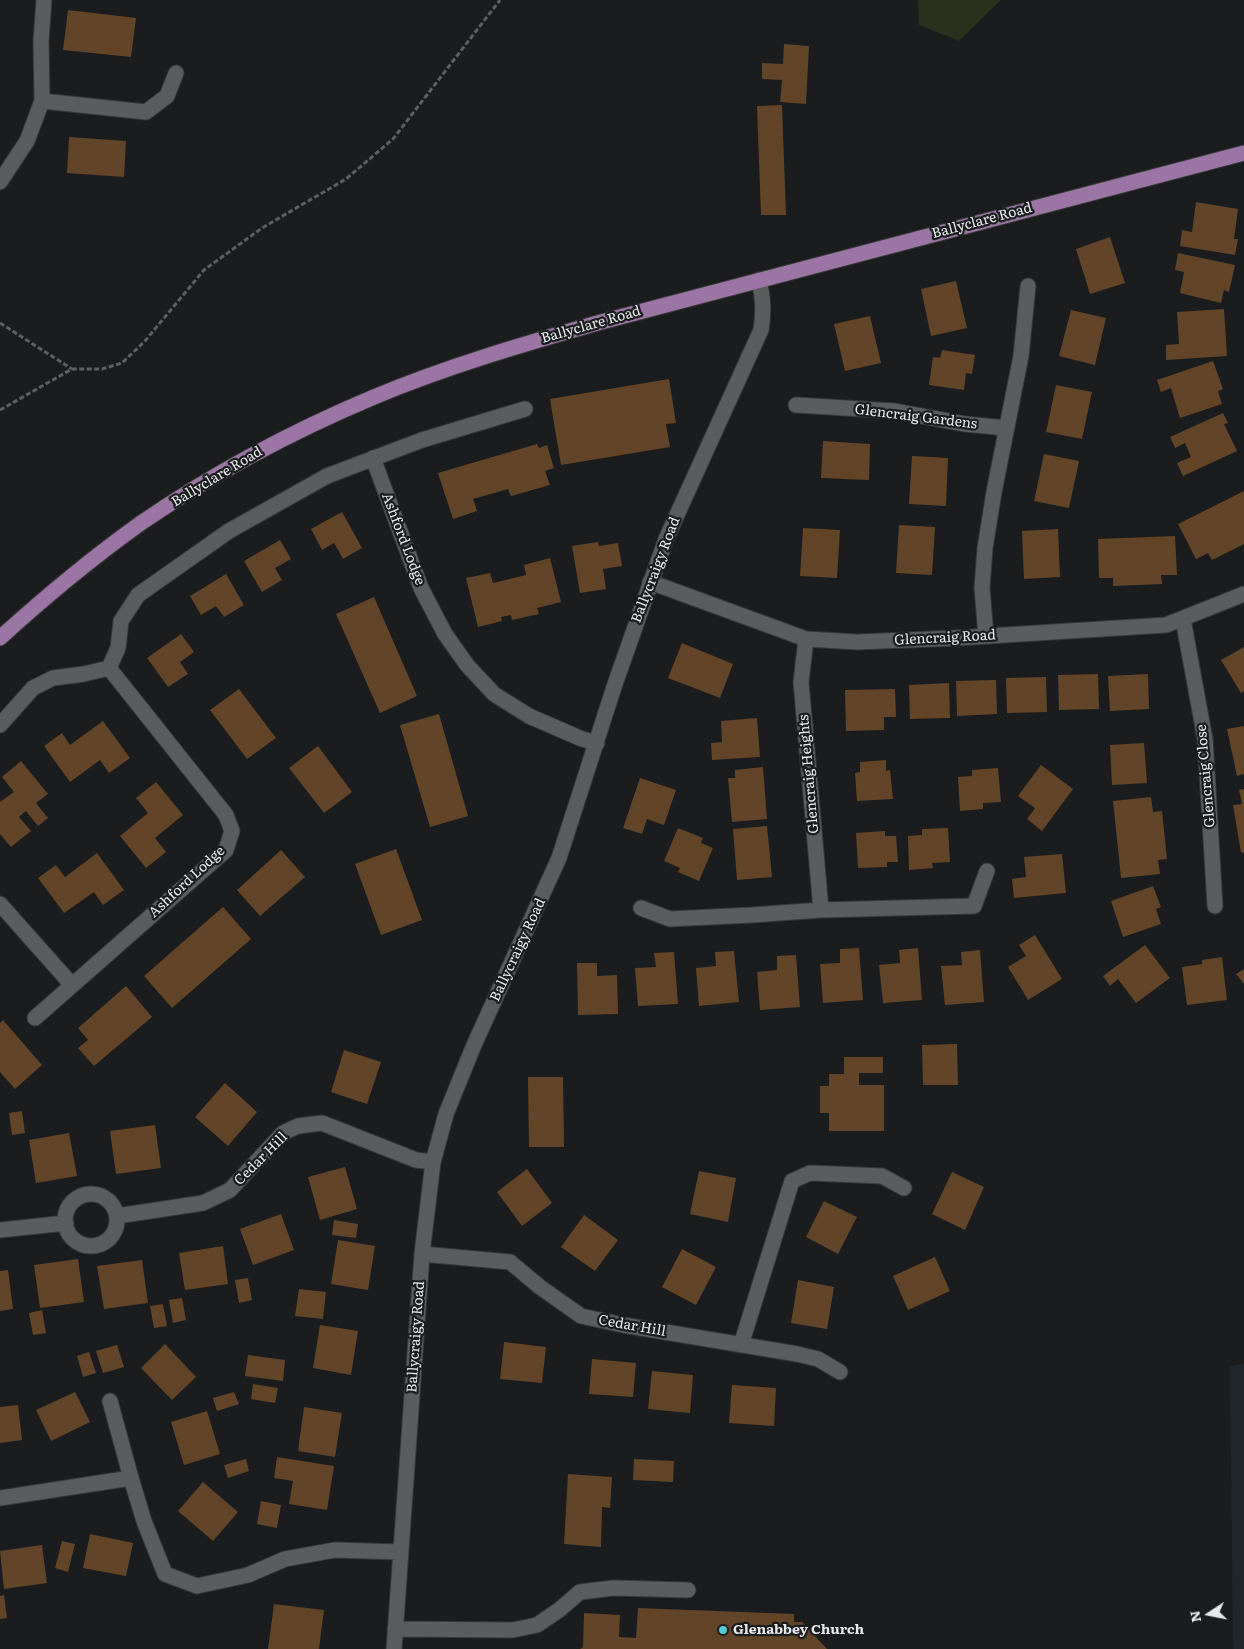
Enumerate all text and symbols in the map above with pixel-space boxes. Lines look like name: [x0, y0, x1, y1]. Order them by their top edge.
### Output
street label: Ballyclare Road: [930, 200, 1034, 242]
street label: Ballyclare Road: [539, 303, 643, 347]
street label: Glencraig Gardens: [854, 401, 978, 433]
street label: Ballyclare Road: [169, 443, 265, 511]
street label: Ashford Lodge: [378, 490, 428, 588]
street label: Ballycraigy Road: [628, 515, 684, 625]
street label: Glencraig Road: [894, 627, 996, 649]
street label: Glencraig Heights: [795, 714, 823, 834]
street label: Glencraig Close: [1193, 724, 1219, 828]
street label: Ashford Lodge: [146, 843, 228, 921]
street label: Ballycraigy Road: [487, 896, 549, 1004]
street label: Cedar Hill: [231, 1129, 291, 1189]
street label: Ballycraigy Road: [404, 1281, 428, 1393]
street label: Cedar Hill: [597, 1312, 667, 1340]
north arrow: [1184, 1589, 1234, 1639]
text: N: [1183, 1609, 1205, 1625]
place label: Glenabbey Church: [733, 1622, 864, 1638]
marker: Glenabbey Church: [717, 1624, 729, 1636]

